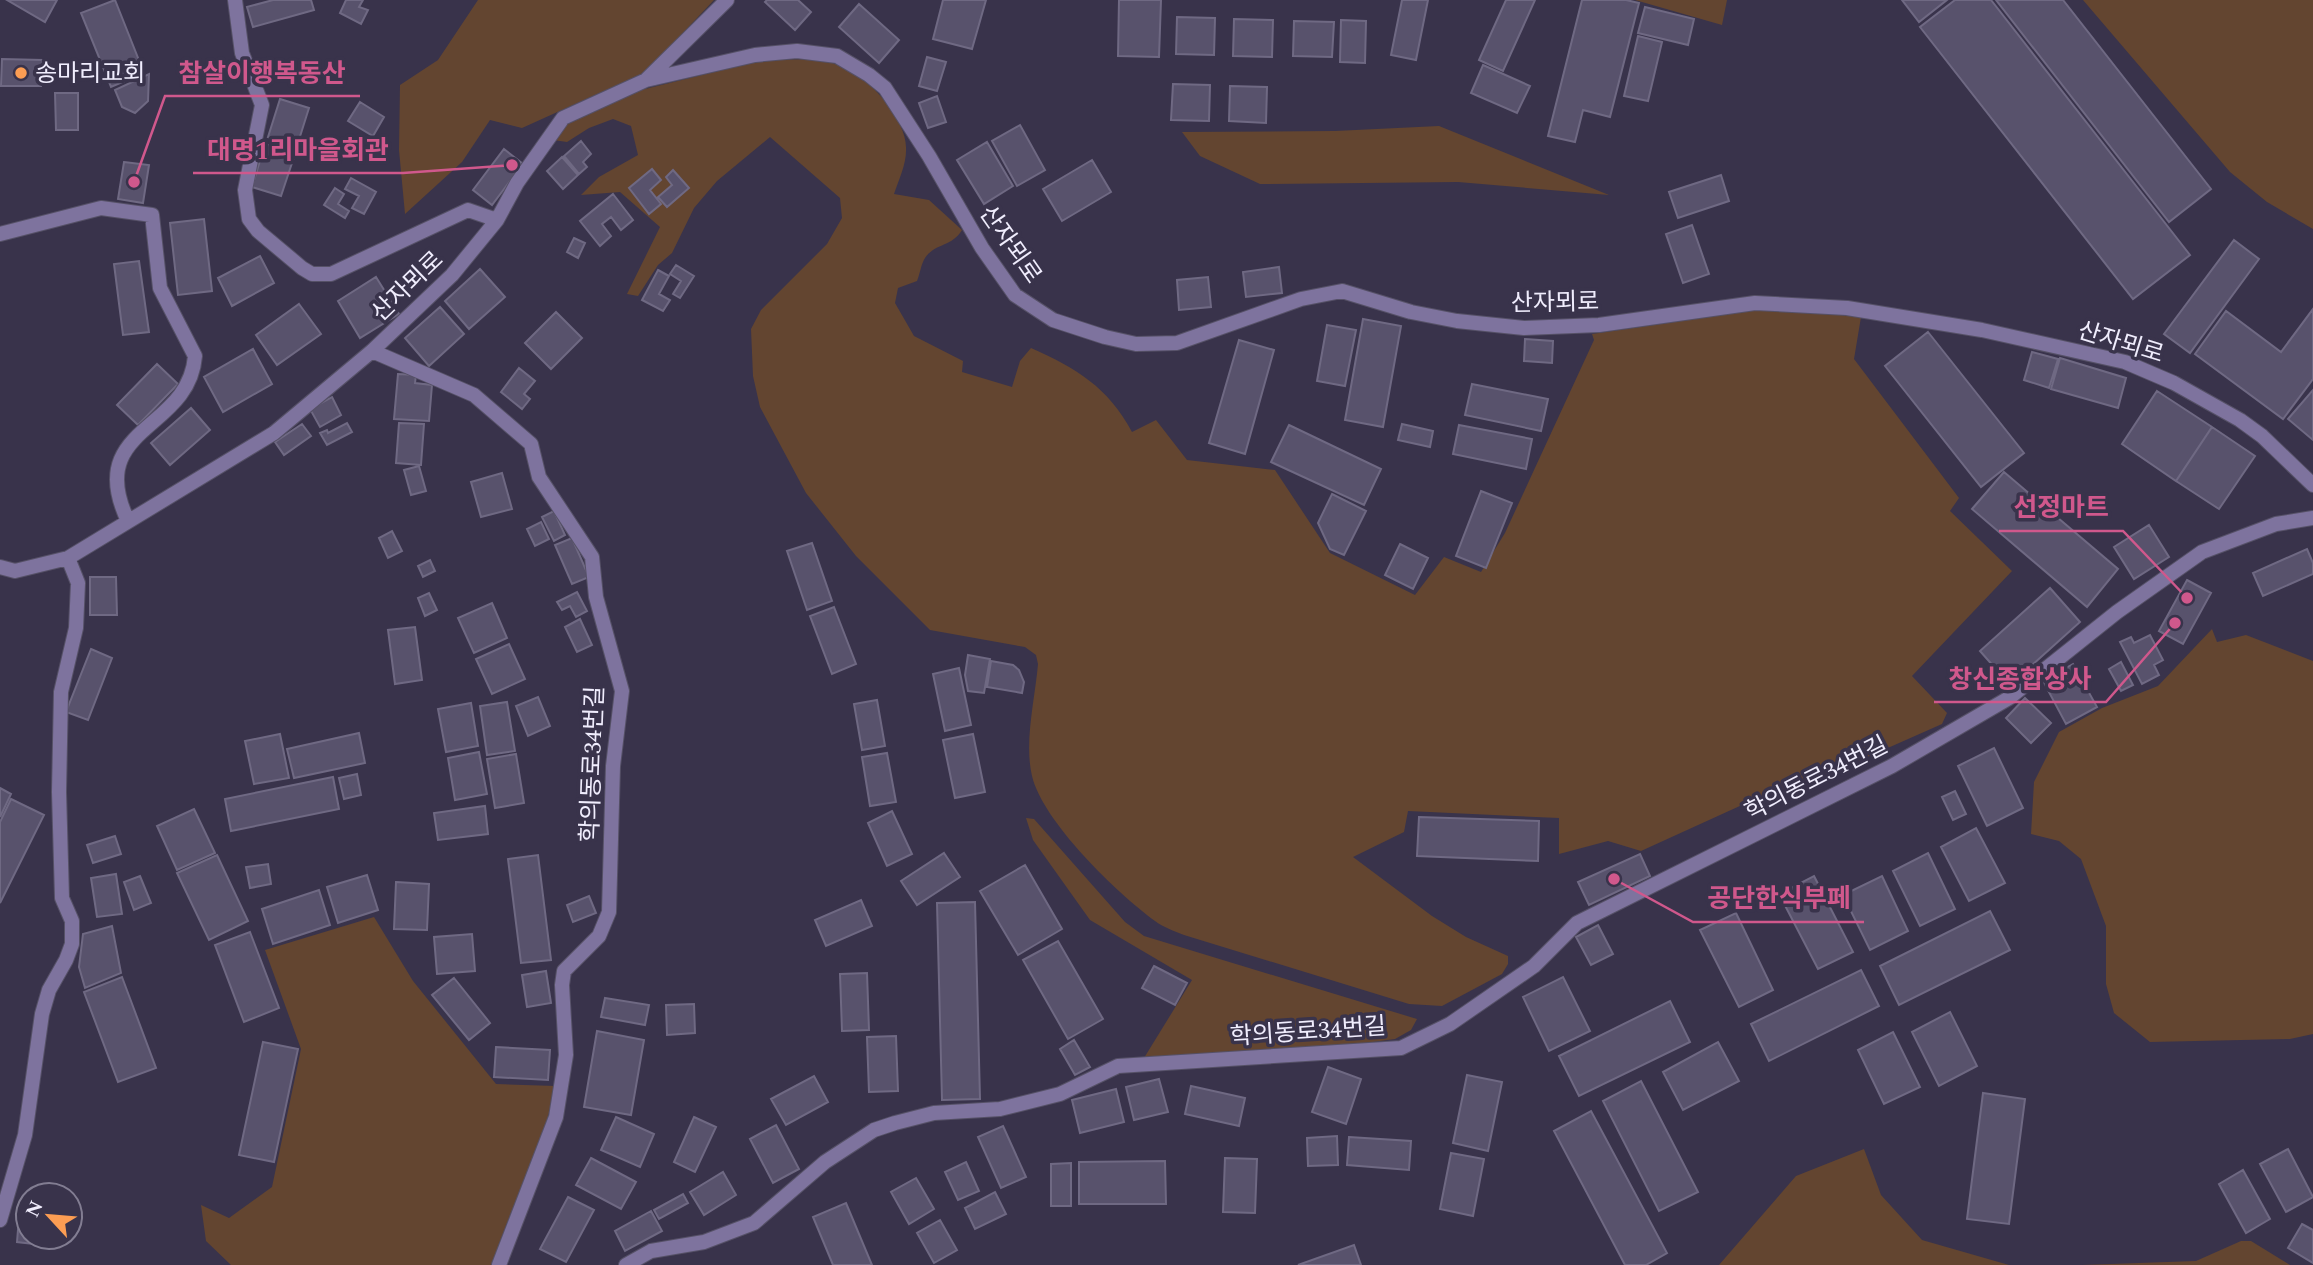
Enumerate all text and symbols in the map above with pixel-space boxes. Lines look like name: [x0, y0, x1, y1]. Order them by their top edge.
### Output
callout: 참살이행복동산: [165, 49, 360, 96]
text: 참살이행복동산: [178, 54, 346, 94]
place label: 송마리교회: [35, 56, 145, 92]
marker: 송마리교회: [13, 65, 29, 81]
callout: 대명1리마을회관: [193, 126, 403, 173]
text: 대명1리마을회관: [207, 131, 389, 171]
street label: 산자뫼로: [970, 198, 1050, 291]
street label: 산자뫼로: [363, 243, 452, 330]
street label: 산자뫼로: [1511, 284, 1599, 322]
street label: 산자뫼로: [2073, 313, 2168, 373]
callout: 선정마트: [1999, 484, 2123, 531]
text: 선정마트: [2013, 488, 2109, 528]
callout: 창신종합상사: [1934, 655, 2106, 702]
text: 창신종합상사: [1948, 660, 2092, 700]
street label: 학의동로34번길: [572, 685, 614, 843]
street label: 학의동로34번길: [1739, 727, 1894, 830]
callout: 공단한식부페: [1693, 875, 1864, 922]
text: 공단한식부페: [1707, 879, 1851, 919]
street label: 학의동로34번길: [1229, 1009, 1387, 1055]
north arrow: [14, 1181, 84, 1251]
text: N: [19, 1196, 52, 1223]

